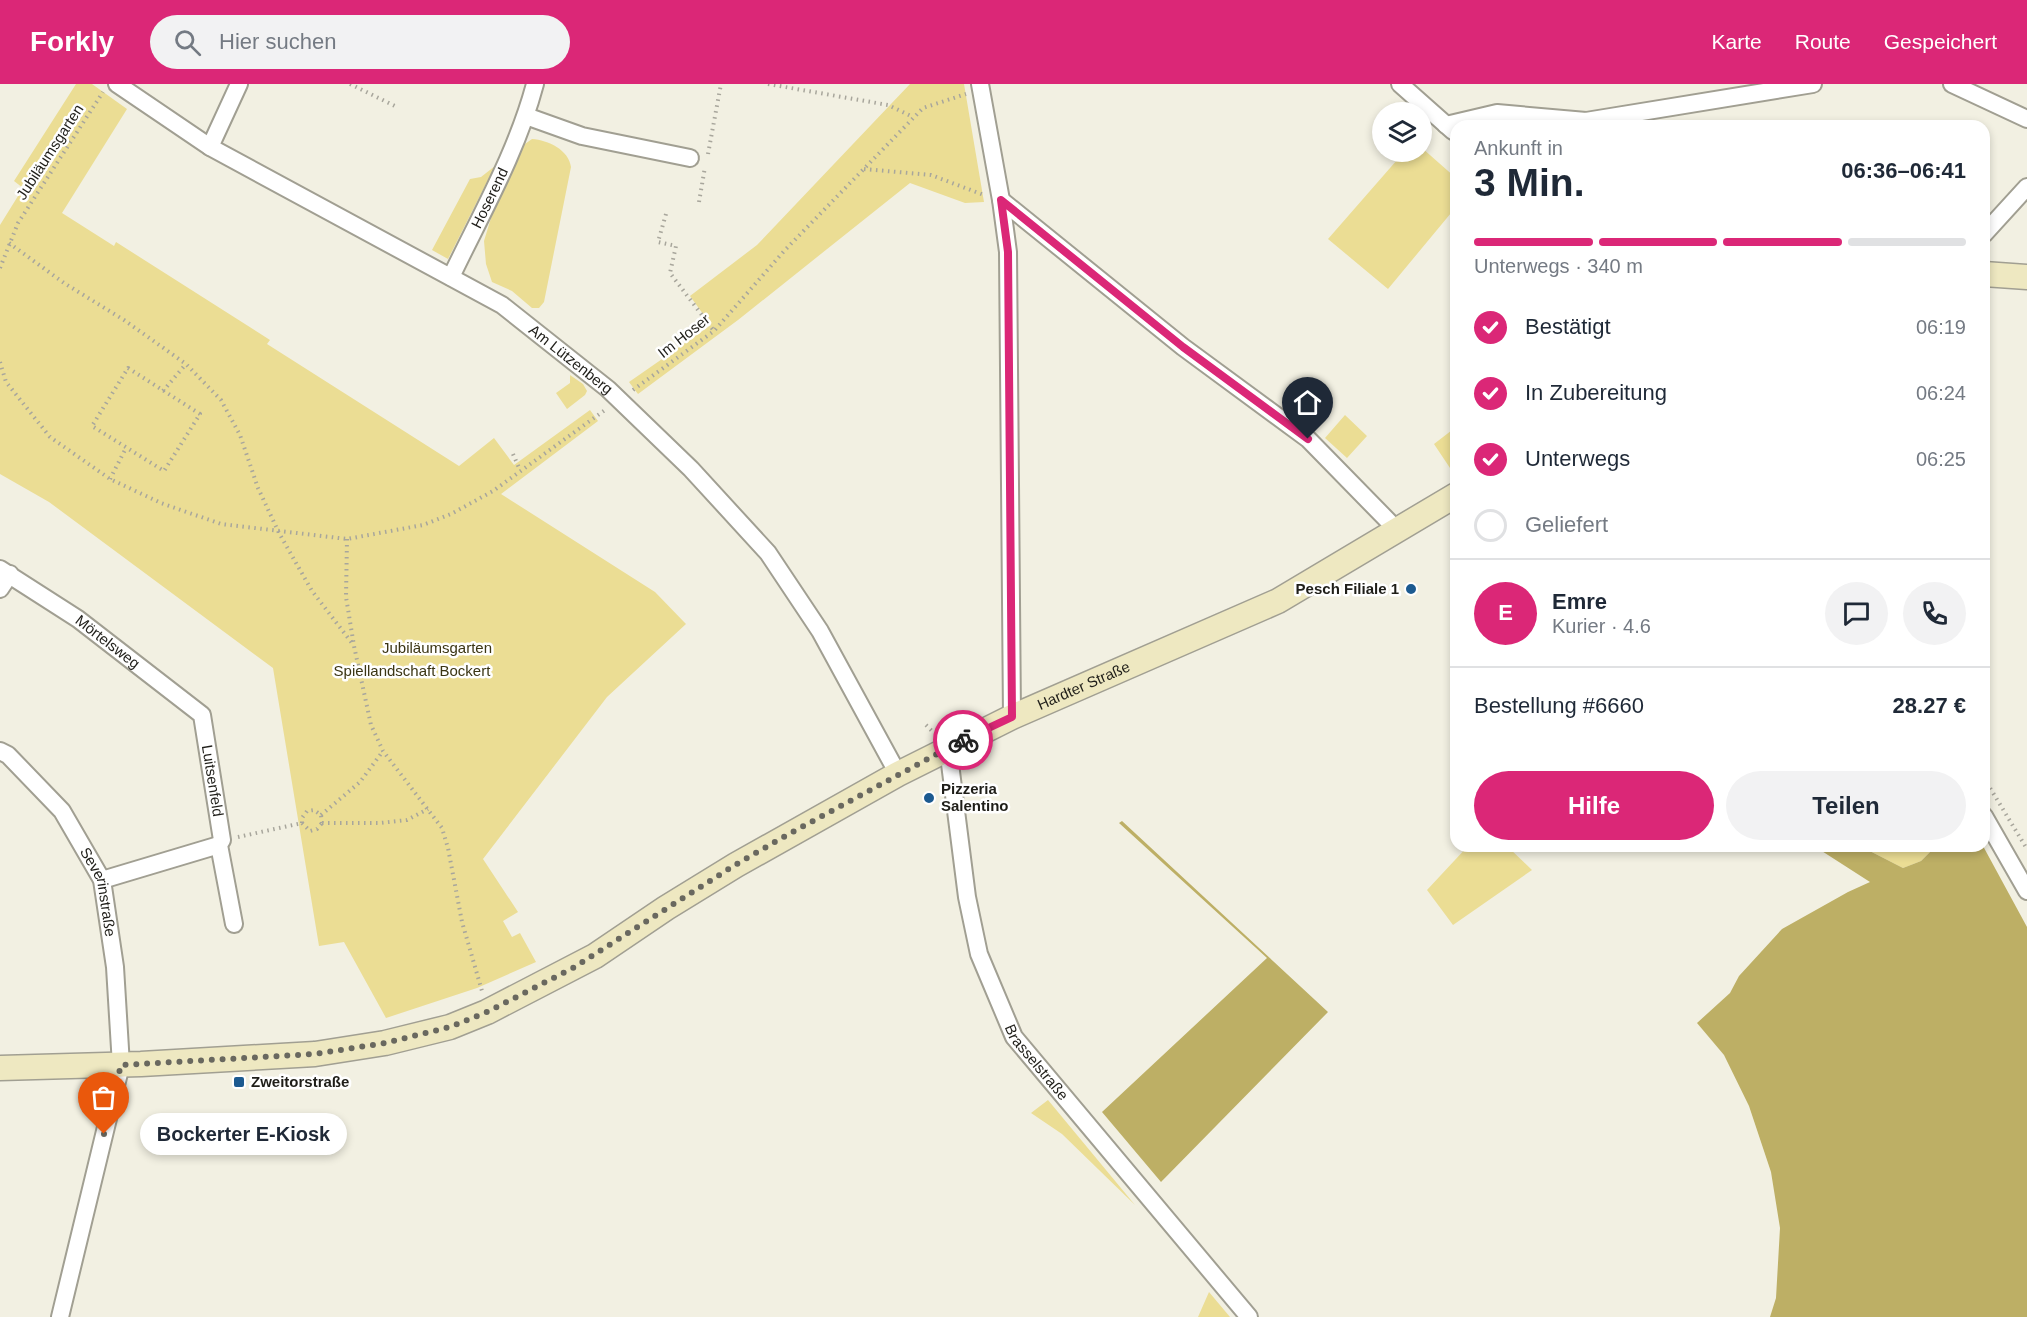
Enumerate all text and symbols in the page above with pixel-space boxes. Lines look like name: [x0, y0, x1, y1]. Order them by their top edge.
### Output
search box: [150, 15, 570, 69]
text: Forkly: [30, 26, 114, 57]
icon: search: [171, 26, 204, 59]
text: Hier suchen: [219, 29, 336, 54]
text: Karte: [1712, 30, 1762, 53]
text: Route: [1795, 30, 1851, 53]
text: Gespeichert: [1884, 30, 1997, 53]
street label: Jubiläumsgarten: [12, 101, 87, 203]
map controls: [1372, 102, 1432, 162]
button: layers: [1372, 102, 1432, 162]
text: Ankunft in: [1474, 137, 1563, 159]
text: 06:36–06:41: [1841, 158, 1966, 183]
text: 3 Min.: [1474, 161, 1585, 204]
street label: Hoserend: [467, 165, 511, 231]
text: Unterwegs · 340 m: [1474, 255, 1643, 277]
street label: Im Hoser: [654, 310, 713, 361]
icon: check: [1474, 311, 1507, 344]
text: Bestätigt: [1525, 314, 1611, 339]
text: 06:19: [1916, 316, 1966, 338]
street label: Am Lützenberg: [526, 321, 616, 397]
pin: [1282, 377, 1333, 439]
icon: check: [1474, 377, 1507, 410]
text: In Zubereitung: [1525, 380, 1667, 405]
text: 06:24: [1916, 382, 1966, 404]
icon: home: [1291, 386, 1324, 419]
icon: check: [1474, 443, 1507, 476]
text: Unterwegs: [1525, 446, 1630, 471]
text: 06:25: [1916, 448, 1966, 470]
text: Geliefert: [1525, 512, 1608, 537]
place label: Pesch Filiale 1: [1296, 580, 1399, 597]
marker: Pesch Filiale 1: [1404, 582, 1418, 596]
button: chat: [1825, 582, 1888, 645]
button: phone: [1903, 582, 1966, 645]
text: Emre: [1552, 589, 1607, 614]
text: E: [1498, 600, 1513, 625]
street label: Mörtelsweg: [72, 611, 143, 672]
text: Kurier · 4.6: [1552, 615, 1651, 637]
park label: Jubiläumsgarten: [382, 639, 492, 656]
street label: Hardter Straße: [1035, 658, 1132, 713]
park label: Spiellandschaft Bockert: [334, 662, 491, 679]
text: Bestellung #6660: [1474, 693, 1644, 718]
text: 28.27 €: [1893, 693, 1966, 718]
courier: [933, 710, 993, 770]
icon: bike: [947, 724, 980, 757]
street label: Luitsenfeld: [199, 743, 227, 818]
button: Hilfe: [1474, 771, 1714, 840]
button: Teilen: [1726, 771, 1966, 840]
place label: Pizzeria Salentino: [941, 780, 1009, 814]
marker: Pizzeria Salentino: [922, 791, 936, 805]
street label: Severinstraße: [77, 844, 119, 938]
street label: Brasselstraße: [1002, 1022, 1072, 1103]
pin: [78, 1072, 129, 1134]
place label: Zweitorstraße: [251, 1073, 349, 1090]
marker: Zweitorstraße: [232, 1075, 246, 1089]
icon: bag: [87, 1081, 120, 1114]
callout: Bockerter E-Kiosk: [140, 1113, 347, 1155]
text: Bockerter E-Kiosk: [157, 1123, 330, 1145]

